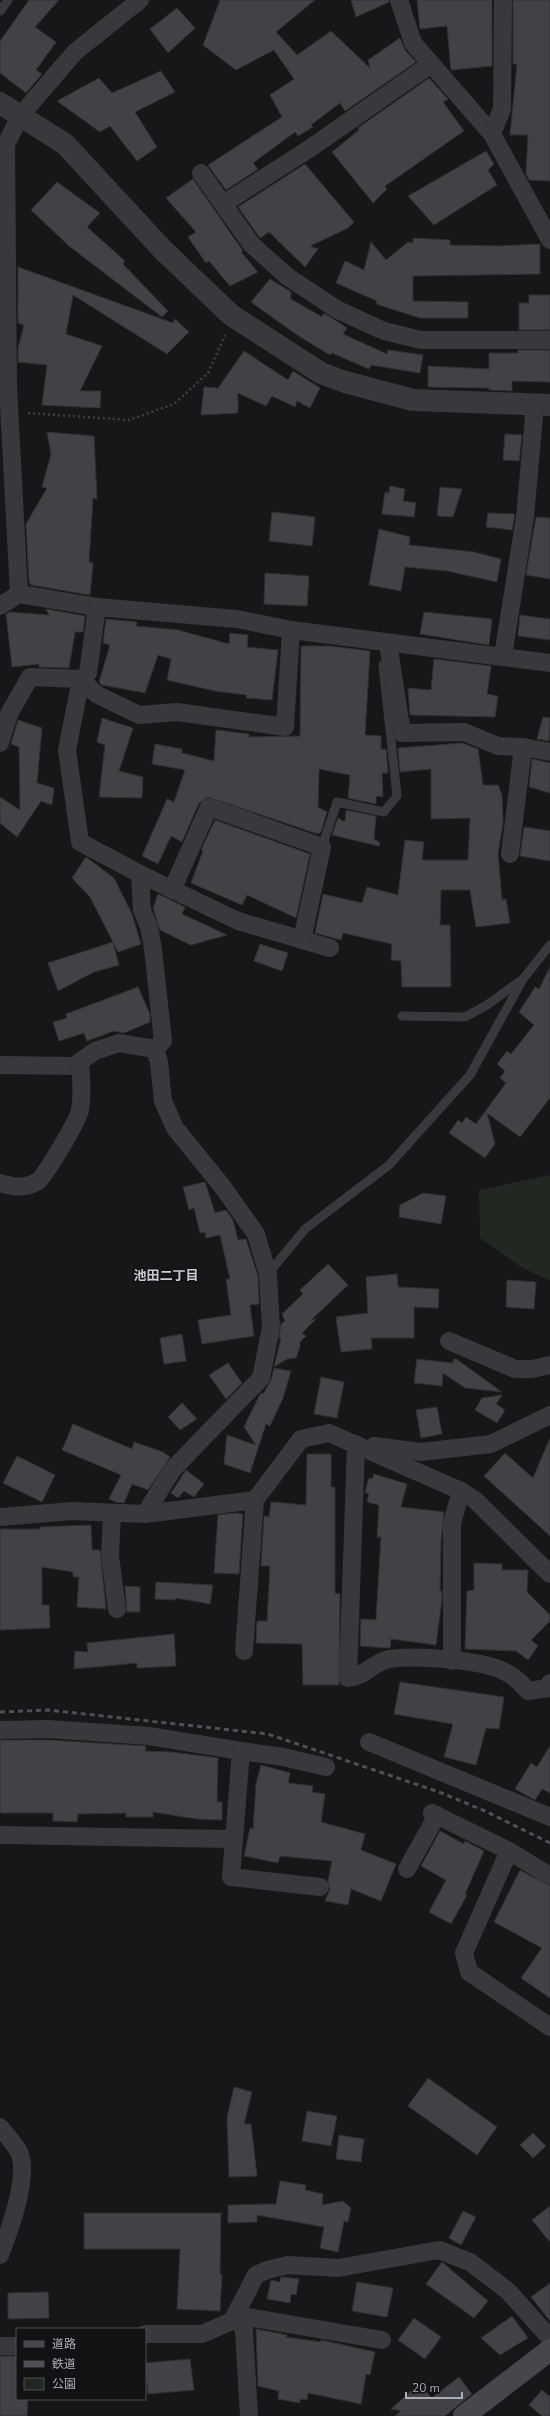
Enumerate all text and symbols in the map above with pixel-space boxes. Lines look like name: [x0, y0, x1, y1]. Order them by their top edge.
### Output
district label: 池田二丁目: [133, 1267, 199, 1285]
legend: [16, 2328, 146, 2400]
text: 道路: [52, 2336, 76, 2352]
text: 鉄道: [52, 2356, 76, 2372]
scale bar: [406, 2374, 462, 2400]
text: 公園: [52, 2376, 76, 2392]
text: 20 m: [412, 2380, 440, 2396]

